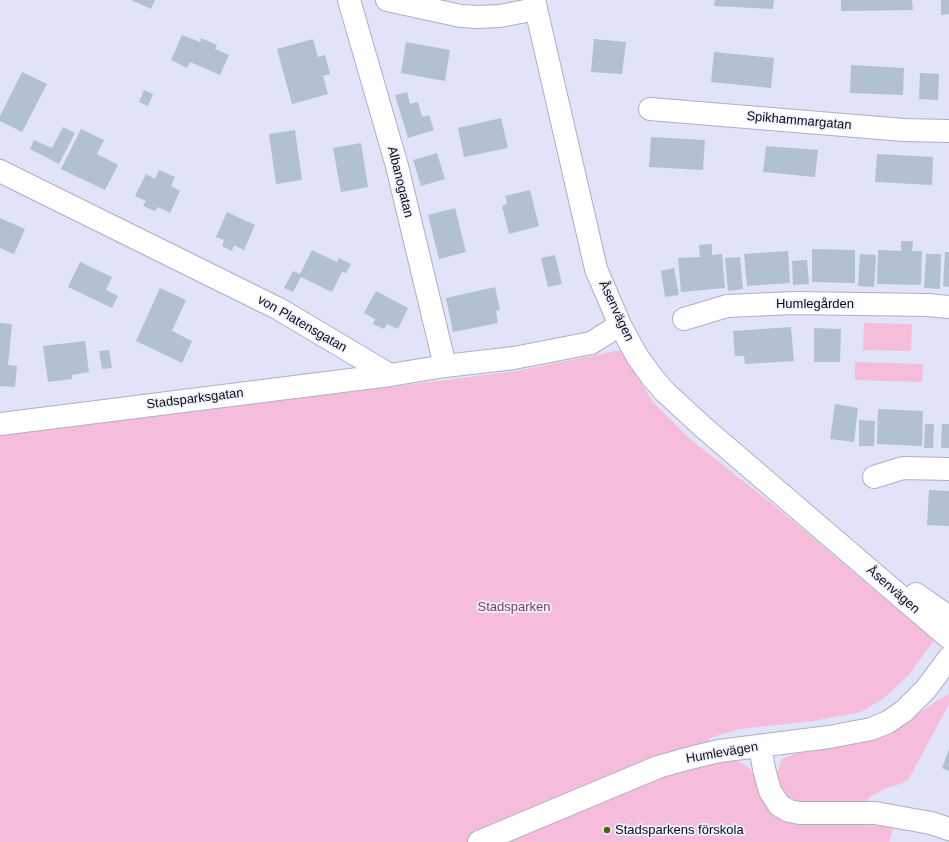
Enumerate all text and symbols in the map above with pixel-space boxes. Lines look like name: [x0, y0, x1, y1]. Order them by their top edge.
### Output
street label: Spikhammargatan: [746, 109, 852, 133]
street label: Albanogatan: [384, 145, 416, 219]
street label: Åsenvägen: [595, 278, 637, 344]
street label: von Platensgatan: [255, 292, 349, 356]
street label: Humlegården: [776, 296, 854, 312]
street label: Stadsparksgatan: [146, 385, 244, 413]
street label: Åsenvägen: [863, 563, 923, 617]
park label: Stadsparken: [478, 599, 550, 615]
street label: Humlevägen: [685, 739, 759, 767]
place label: Stadsparkens förskola: [615, 822, 744, 838]
marker: Stadsparkens förskola: [602, 825, 612, 835]

